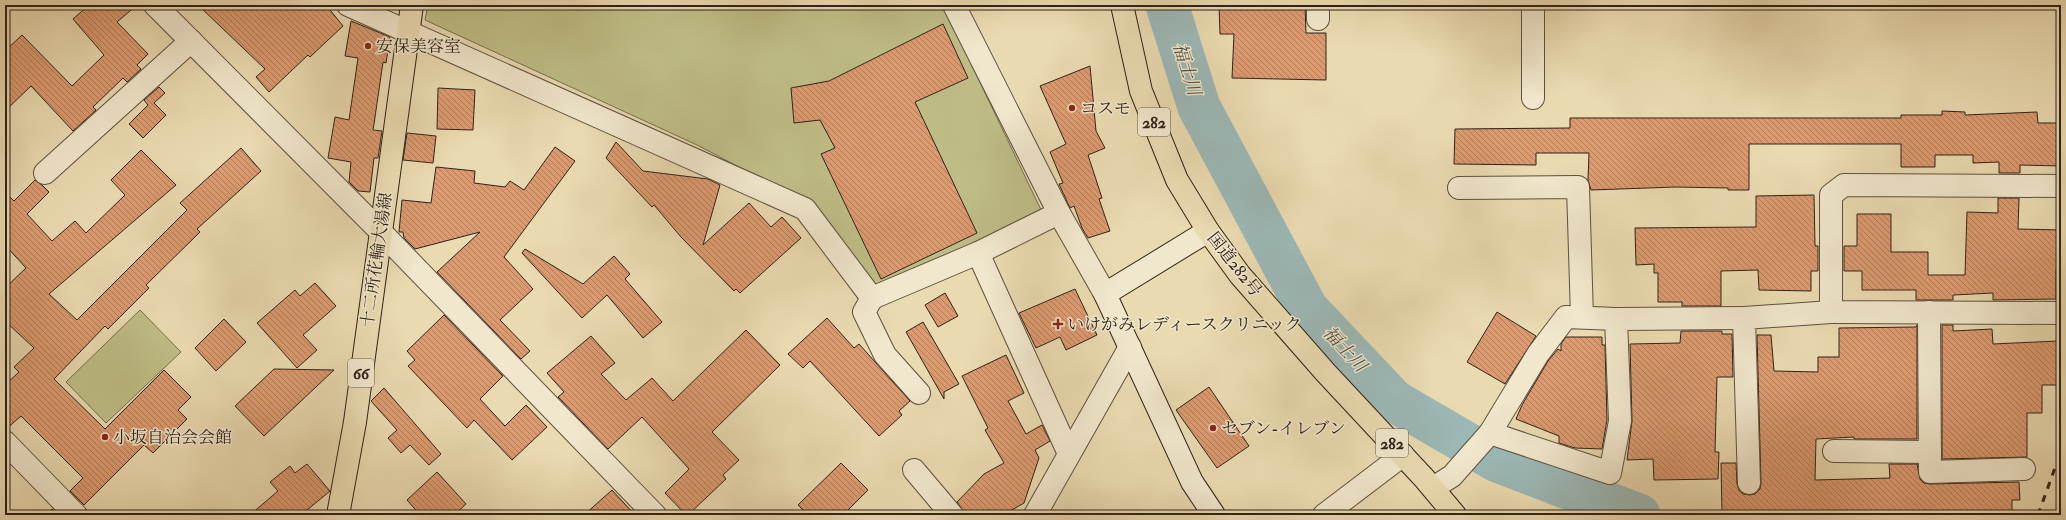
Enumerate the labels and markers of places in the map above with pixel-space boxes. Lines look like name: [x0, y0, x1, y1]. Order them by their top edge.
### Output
place label: 安保美容室: [376, 36, 461, 57]
marker: 安保美容室: [363, 41, 373, 51]
place label: コスモ: [1080, 98, 1131, 119]
marker: コスモ: [1067, 103, 1077, 113]
place label: いけがみレディースクリニック: [1067, 314, 1302, 335]
marker: いけがみレディースクリニック: [1052, 318, 1064, 330]
place label: セブン-イレブン: [1221, 418, 1346, 439]
marker: セブン-イレブン: [1208, 423, 1218, 433]
place label: 小坂自治会会館: [113, 427, 232, 448]
marker: 小坂自治会会館: [100, 432, 110, 442]

